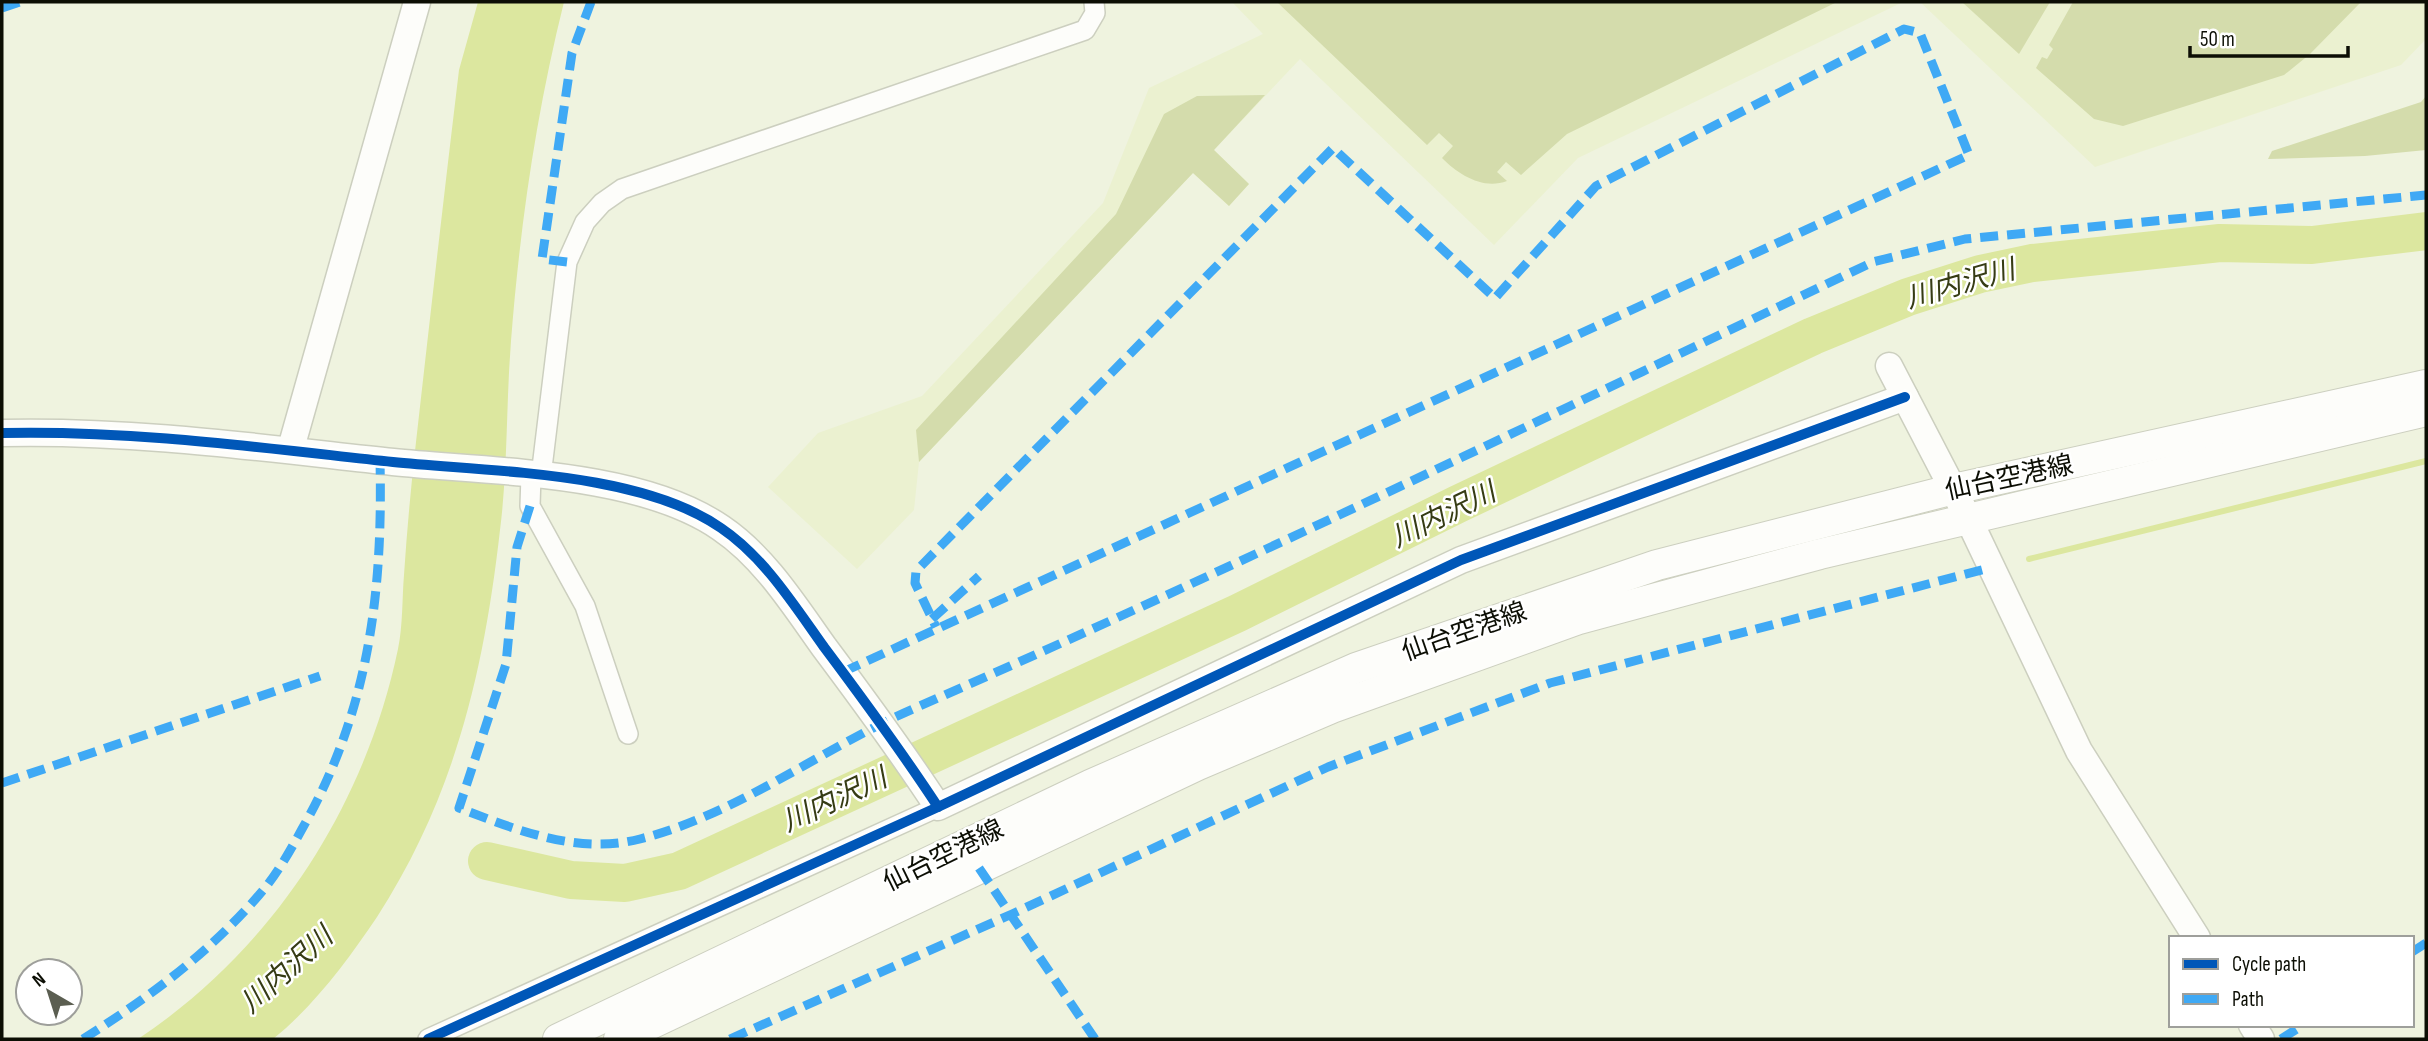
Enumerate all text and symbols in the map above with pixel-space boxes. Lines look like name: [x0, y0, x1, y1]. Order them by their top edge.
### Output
scale bar: [2190, 14, 2348, 58]
text: 50 m: [2200, 27, 2235, 52]
water label: 川内沢川: [1902, 252, 2022, 316]
street label: 仙台空港線: [1943, 450, 2076, 507]
water label: 川内沢川: [1386, 475, 1504, 555]
street label: 仙台空港線: [1398, 597, 1531, 668]
water label: 川内沢川: [777, 760, 895, 839]
street label: 仙台空港線: [878, 814, 1009, 899]
water label: 川内沢川: [234, 918, 342, 1020]
legend: [2169, 936, 2414, 1027]
text: Cycle path: [2232, 952, 2306, 977]
north arrow: [14, 957, 84, 1027]
text: N: [28, 968, 50, 992]
text: Path: [2232, 987, 2264, 1012]

